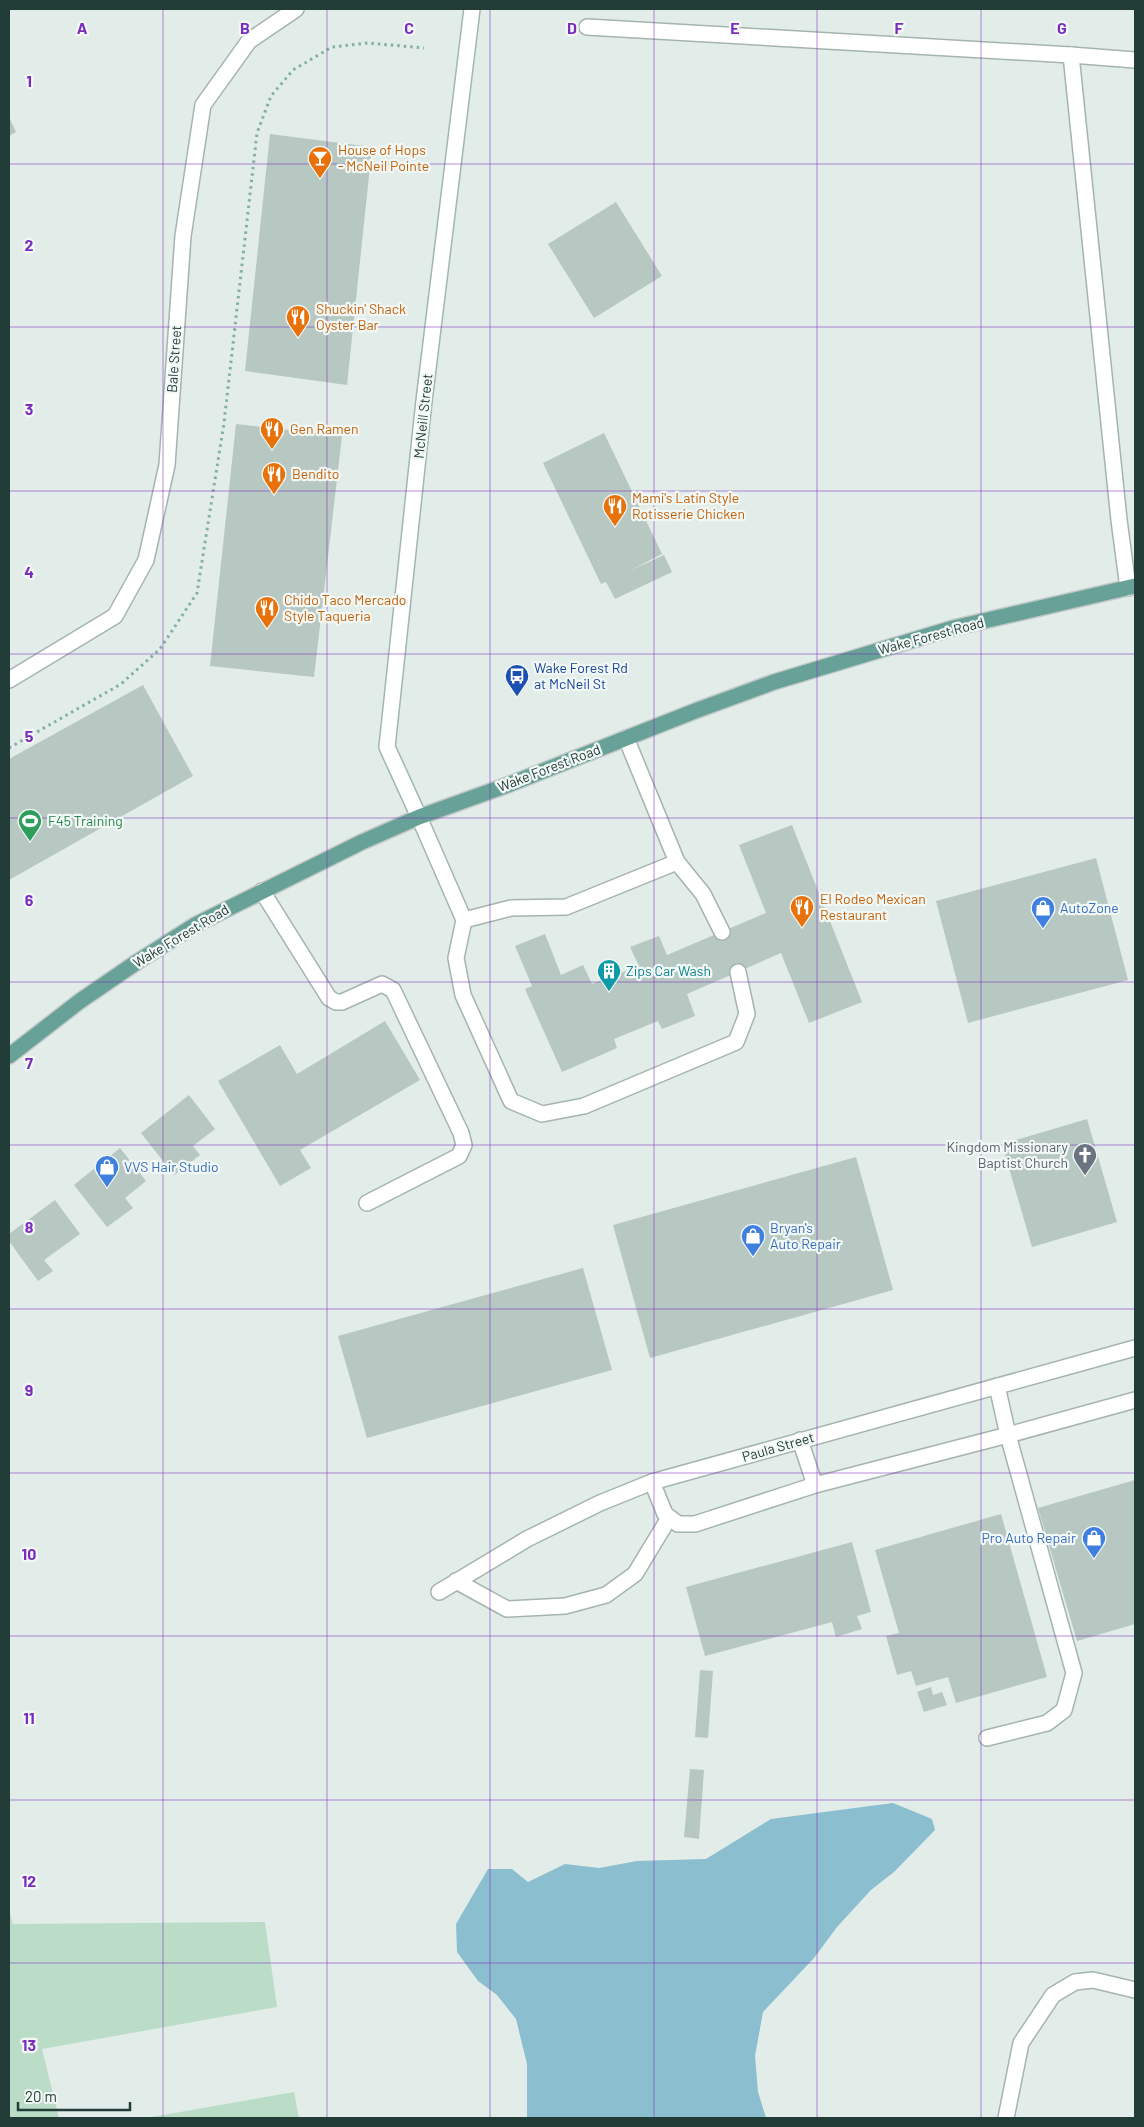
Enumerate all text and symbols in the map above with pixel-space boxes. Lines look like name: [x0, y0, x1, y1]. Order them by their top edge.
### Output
text: A: [77, 18, 88, 37]
text: B: [240, 18, 250, 37]
text: C: [404, 18, 414, 37]
text: D: [567, 18, 577, 37]
text: E: [730, 18, 740, 37]
text: F: [895, 18, 904, 37]
text: G: [1057, 18, 1067, 37]
text: 1: [26, 71, 32, 90]
place label: House of Hops - McNeil Pointe: [338, 141, 429, 174]
bar icon: House of Hops - McNeil Pointe: [307, 145, 333, 179]
text: 2: [25, 235, 34, 254]
place label: Shuckin' Shack Oyster Bar: [316, 300, 406, 333]
restaurant icon: Shuckin' Shack Oyster Bar: [285, 304, 311, 338]
street label: Bale Street: [163, 325, 184, 393]
street label: McNeill Street: [410, 373, 435, 459]
text: 3: [25, 399, 33, 418]
restaurant icon: Gen Ramen: [259, 416, 285, 450]
place label: Gen Ramen: [290, 420, 359, 437]
restaurant icon: Bendito: [261, 461, 287, 495]
place label: Bendito: [292, 465, 339, 482]
place label: Mami's Latín Style Rotisserie Chicken: [632, 489, 745, 522]
restaurant icon: Mami's Latín Style Rotisserie Chicken: [602, 493, 628, 527]
text: 4: [24, 562, 34, 581]
place label: Chido Taco Mercado Style Taqueria: [284, 591, 406, 624]
restaurant icon: Chido Taco Mercado Style Taqueria: [254, 595, 280, 629]
street label: Wake Forest Road: [876, 613, 986, 658]
place label: Wake Forest Rd at McNeil St: [534, 659, 628, 692]
bus stop icon: Wake Forest Rd at McNeil St: [504, 663, 530, 697]
text: 5: [25, 726, 34, 745]
street label: Wake Forest Road: [495, 740, 603, 795]
sports icon: F45 Training: [17, 808, 43, 842]
place label: F45 Training: [48, 812, 123, 829]
text: 6: [25, 890, 34, 909]
place label: El Rodeo Mexican Restaurant: [820, 890, 926, 923]
restaurant icon: El Rodeo Mexican Restaurant: [789, 894, 815, 928]
shop icon: AutoZone: [1030, 895, 1056, 929]
place label: AutoZone: [1060, 899, 1119, 916]
street label: Wake Forest Road: [130, 900, 232, 971]
building icon: Zips Car Wash: [596, 958, 622, 992]
place label: Zips Car Wash: [626, 962, 711, 979]
text: 7: [25, 1053, 33, 1072]
place label: Kingdom Missionary Baptist Church: [947, 1138, 1069, 1171]
church icon: Kingdom Missionary Baptist Church: [1072, 1142, 1098, 1176]
shop icon: VVS Hair Studio: [94, 1154, 120, 1188]
place label: VVS Hair Studio: [124, 1158, 219, 1175]
text: 8: [25, 1217, 34, 1236]
place label: Bryan's Auto Repair: [770, 1219, 841, 1252]
shop icon: Bryan's Auto Repair: [740, 1223, 766, 1257]
text: 9: [25, 1380, 33, 1399]
street label: Paula Street: [740, 1428, 816, 1465]
shop icon: Pro Auto Repair: [1081, 1525, 1107, 1559]
place label: Pro Auto Repair: [981, 1529, 1076, 1546]
text: 10: [22, 1544, 36, 1563]
text: 11: [23, 1708, 35, 1727]
text: 12: [22, 1871, 36, 1890]
text: 13: [22, 2035, 36, 2054]
scale bar: [18, 2080, 130, 2112]
text: 20 m: [25, 2087, 57, 2105]

